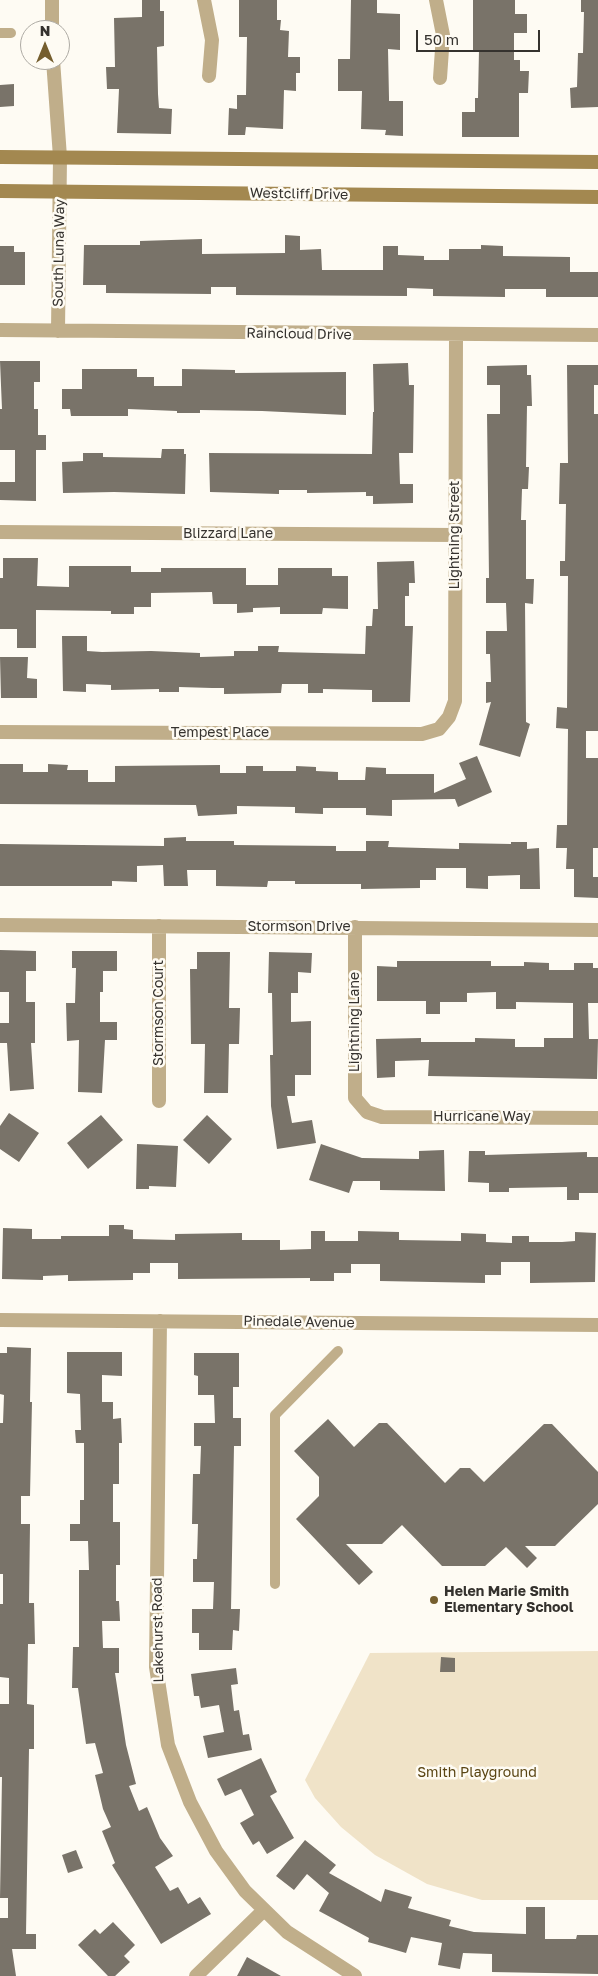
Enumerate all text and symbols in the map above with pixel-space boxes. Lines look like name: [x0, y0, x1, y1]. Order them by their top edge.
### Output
north arrow: [20, 20, 70, 70]
scale bar: [418, 20, 542, 52]
text: N: [40, 22, 50, 39]
text: 50 m: [424, 30, 459, 48]
street label: Westcliff Drive: [250, 185, 348, 203]
street label: South Luna Way: [50, 199, 68, 307]
street label: Raincloud Drive: [246, 325, 352, 343]
street label: Lightning Street: [447, 481, 463, 589]
street label: Blizzard Lane: [183, 526, 273, 542]
street label: Tempest Place: [171, 725, 269, 741]
street label: Stormson Drive: [247, 919, 351, 935]
street label: Stormson Court: [151, 960, 167, 1066]
street label: Lightning Lane: [347, 972, 363, 1072]
street label: Hurricane Way: [433, 1109, 531, 1125]
street label: Pinedale Avenue: [243, 1313, 355, 1331]
street label: Lakehurst Road: [149, 1577, 167, 1683]
place label: Helen Marie Smith Elementary School: [444, 1584, 573, 1616]
marker: Helen Marie Smith Elementary School: [428, 1594, 440, 1606]
park label: Smith Playground: [417, 1765, 537, 1781]

